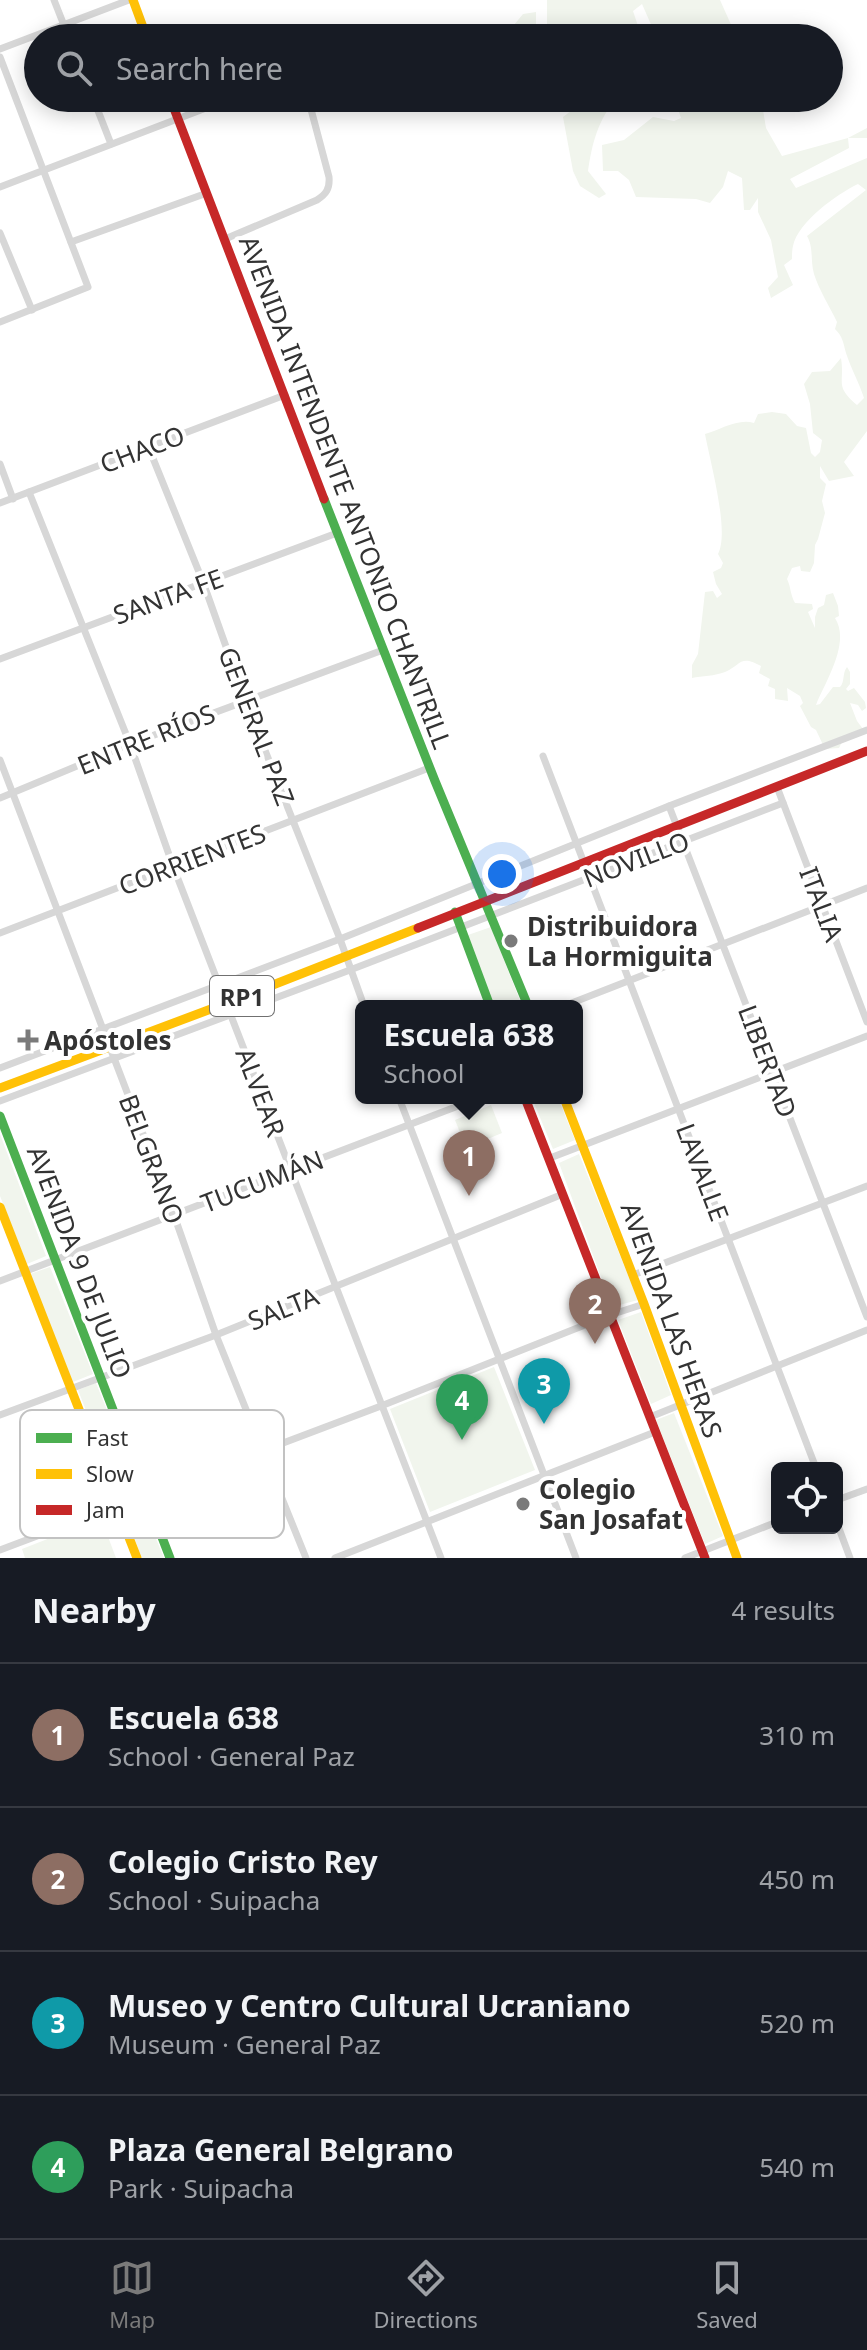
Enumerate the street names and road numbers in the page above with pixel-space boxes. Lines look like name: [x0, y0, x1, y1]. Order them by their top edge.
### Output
street label: AVENIDA INTENDENTE ANTONIO CHANTRILL: [231, 230, 461, 754]
street label: CHACO: [94, 416, 190, 482]
street label: SANTA FE: [108, 559, 228, 633]
street label: GENERAL PAZ: [210, 642, 304, 810]
street label: ENTRE RÍOS: [72, 695, 220, 783]
street label: CORRIENTES: [113, 814, 271, 904]
street label: NOVILLO: [578, 822, 694, 896]
street label: ITALIA: [791, 862, 853, 947]
road number: RP1: [210, 976, 274, 1016]
street label: LIBERTAD: [730, 999, 806, 1123]
street label: ALVEAR: [228, 1042, 294, 1142]
street label: BELGRANO: [111, 1089, 193, 1229]
street label: LAVALLE: [668, 1118, 738, 1226]
street label: AVENIDA 9 DE JULIO: [19, 1140, 141, 1384]
street label: TUCUMÁN: [195, 1141, 329, 1221]
street label: AVENIDA LAS HERAS: [613, 1197, 731, 1443]
street label: SALTA: [242, 1277, 324, 1338]

